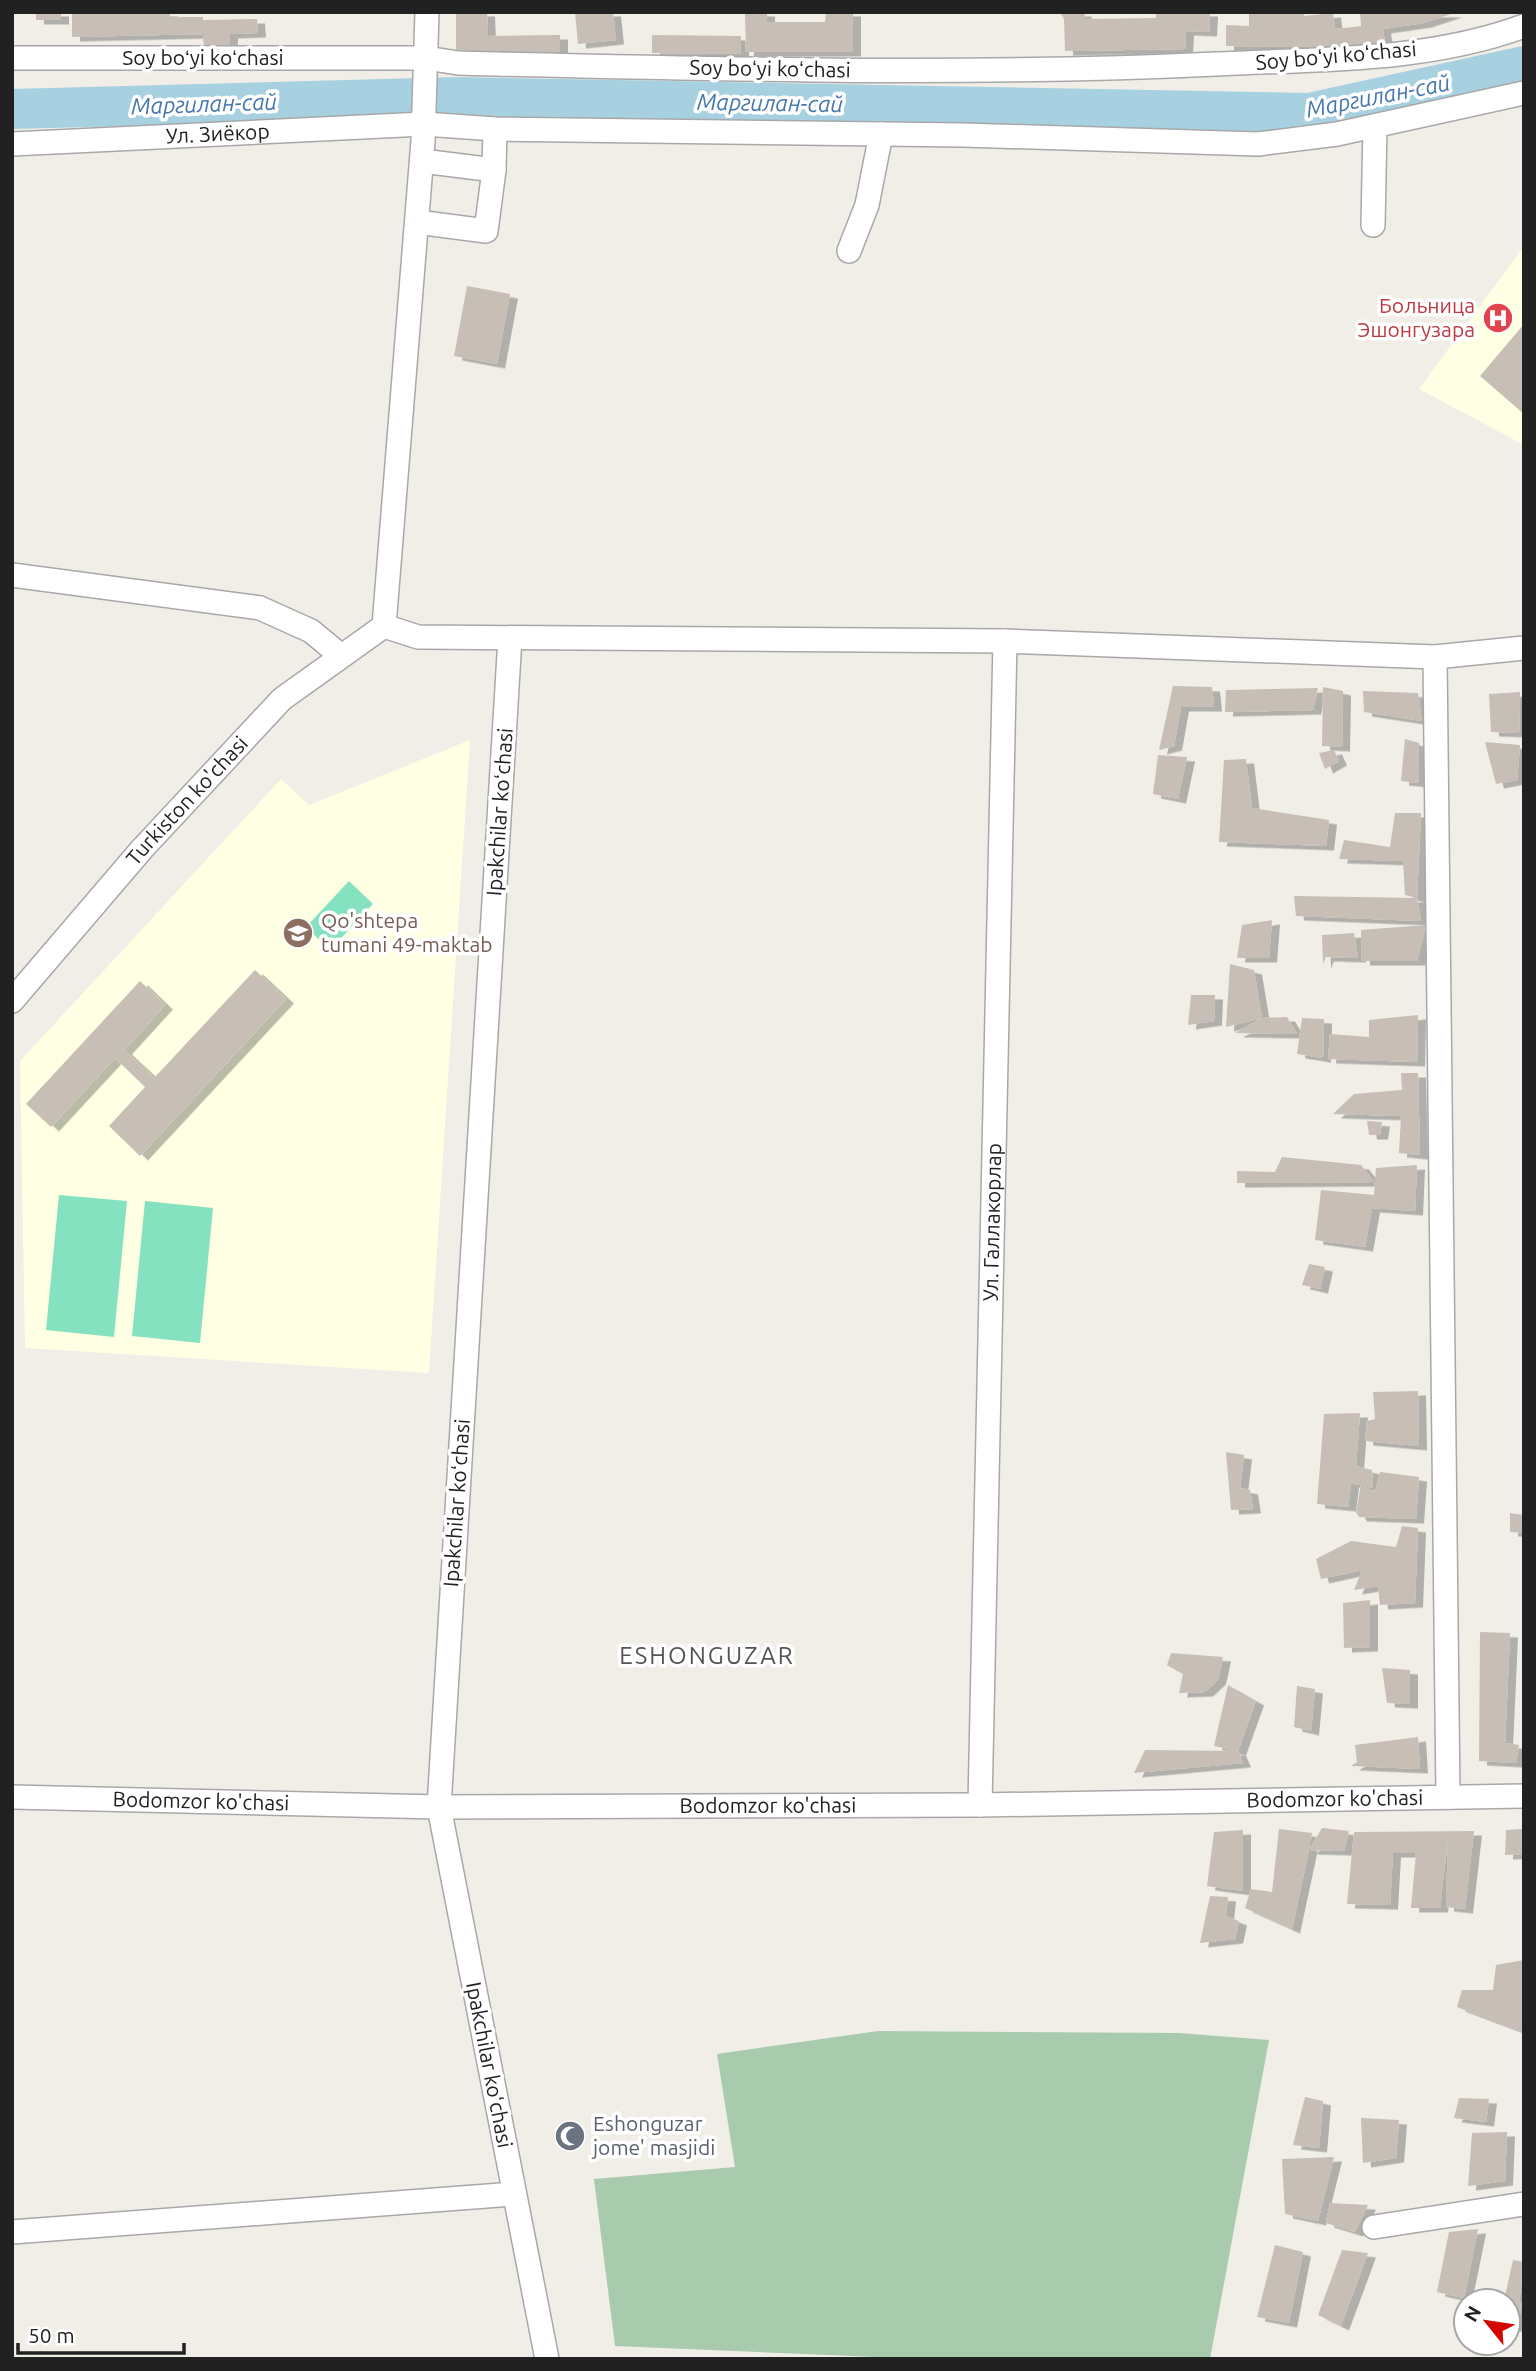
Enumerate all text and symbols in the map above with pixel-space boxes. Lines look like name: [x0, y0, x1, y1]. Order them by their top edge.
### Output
street label: Soy boʻyi koʻchasi: [1254, 36, 1417, 74]
street label: Soy boʻyi koʻchasi: [122, 45, 284, 69]
street label: Soy boʻyi koʻchasi: [689, 55, 851, 81]
water label: Маргилан-сай: [1304, 69, 1452, 122]
water label: Маргилан-сай: [131, 88, 277, 119]
water label: Маргилан-сай: [697, 89, 843, 116]
street label: Ул. Зиёкор: [165, 119, 270, 148]
place label: Больница Эшонгузара: [1358, 293, 1475, 341]
hospital icon: Больница Эшонгузара: [1481, 301, 1515, 335]
street label: Ipakchilar koʻchasi: [481, 727, 517, 897]
street label: Turkiston ko'chasi: [121, 731, 252, 870]
place label: Qo'shtepa tumani 49-maktab: [321, 908, 493, 956]
school or university icon: Qo'shtepa tumani 49-maktab: [281, 916, 315, 950]
street label: Ул. Галлакорлар: [978, 1143, 1005, 1301]
street label: Ipakchilar koʻchasi: [438, 1418, 474, 1588]
district label: ESHONGUZAR: [619, 1642, 795, 1669]
street label: Bodomzor ko'chasi: [1246, 1785, 1423, 1812]
street label: Bodomzor ko'chasi: [112, 1786, 290, 1814]
street label: Bodomzor ko'chasi: [679, 1792, 856, 1817]
street label: Ipakchilar koʻchasi: [462, 1980, 518, 2150]
place label: Eshonguzar jome' masjidi: [591, 2111, 715, 2159]
mosque icon: Eshonguzar jome' masjidi: [553, 2119, 587, 2153]
north arrow: [1452, 2287, 1522, 2357]
text: N: [1459, 2302, 1485, 2325]
scale bar: [18, 2312, 184, 2356]
text: 50 m: [28, 2323, 75, 2347]

